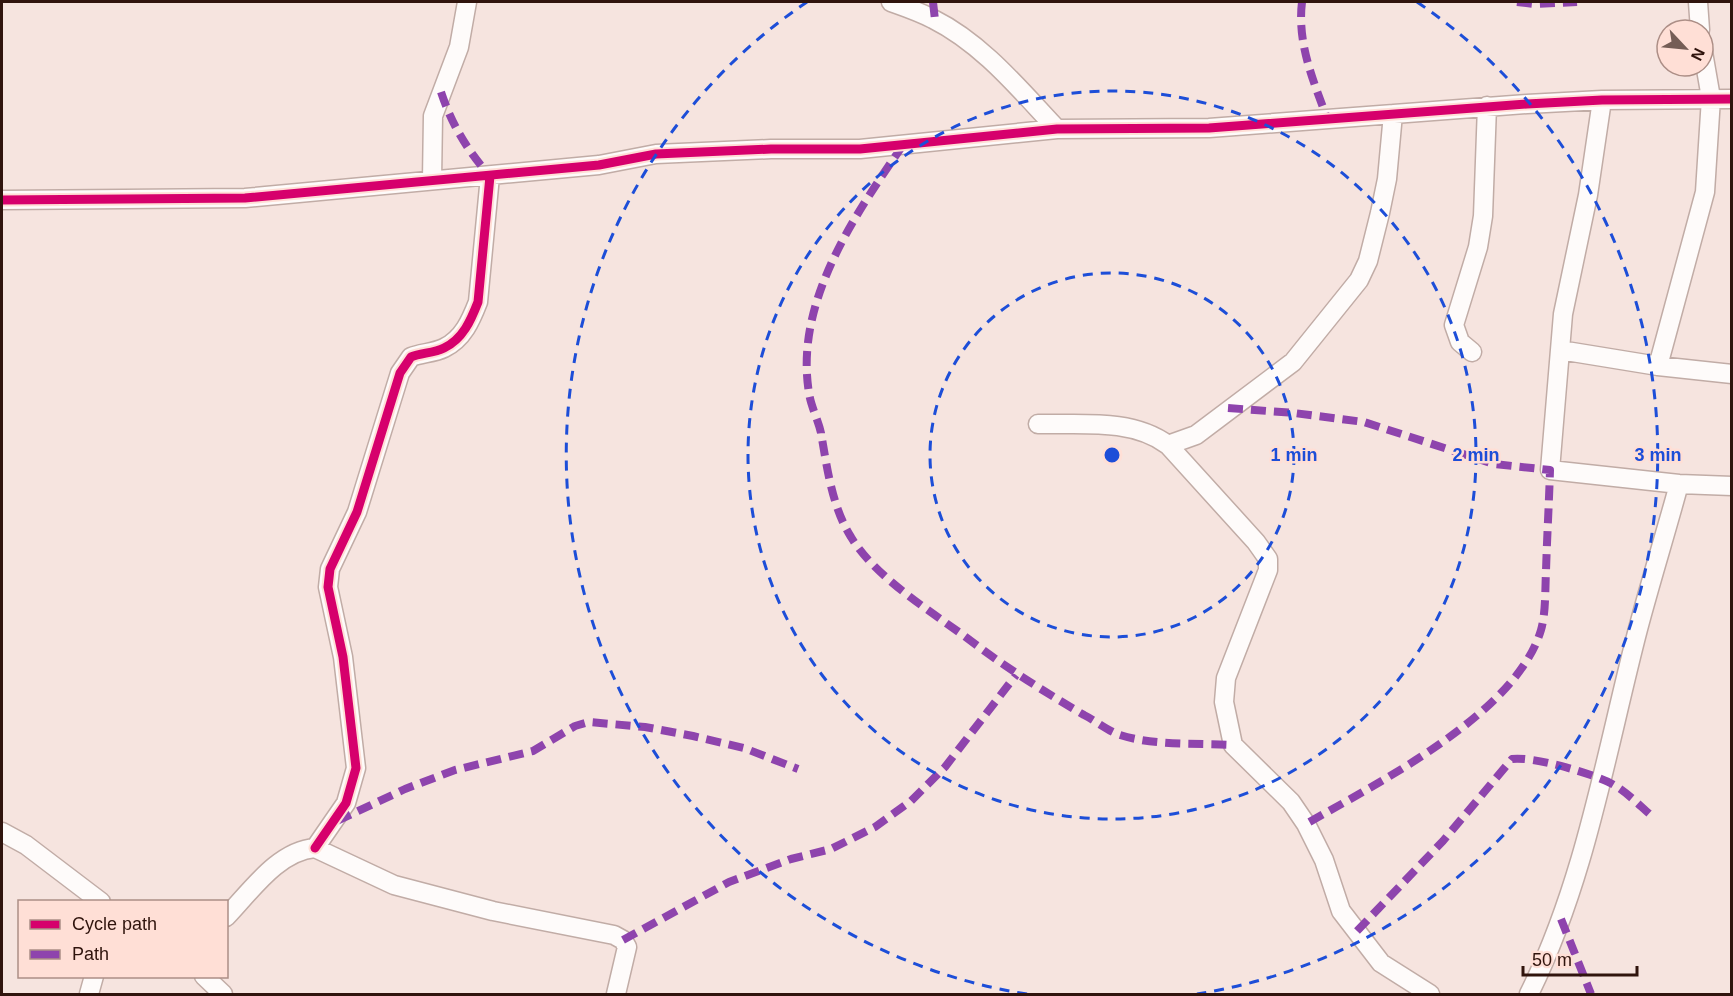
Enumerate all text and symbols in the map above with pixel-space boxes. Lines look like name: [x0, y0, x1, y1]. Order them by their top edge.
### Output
north arrow: [1655, 18, 1715, 78]
text: N: [1688, 45, 1708, 63]
centre of rings: [1102, 445, 1122, 465]
text: 1 min: [1270, 445, 1318, 465]
text: 2 min: [1452, 445, 1500, 465]
text: 3 min: [1634, 445, 1682, 465]
legend: [18, 900, 228, 978]
text: Cycle path: [72, 914, 157, 934]
scale bar: [1523, 939, 1637, 977]
text: Path: [72, 944, 109, 964]
text: 50 m: [1532, 950, 1572, 970]

